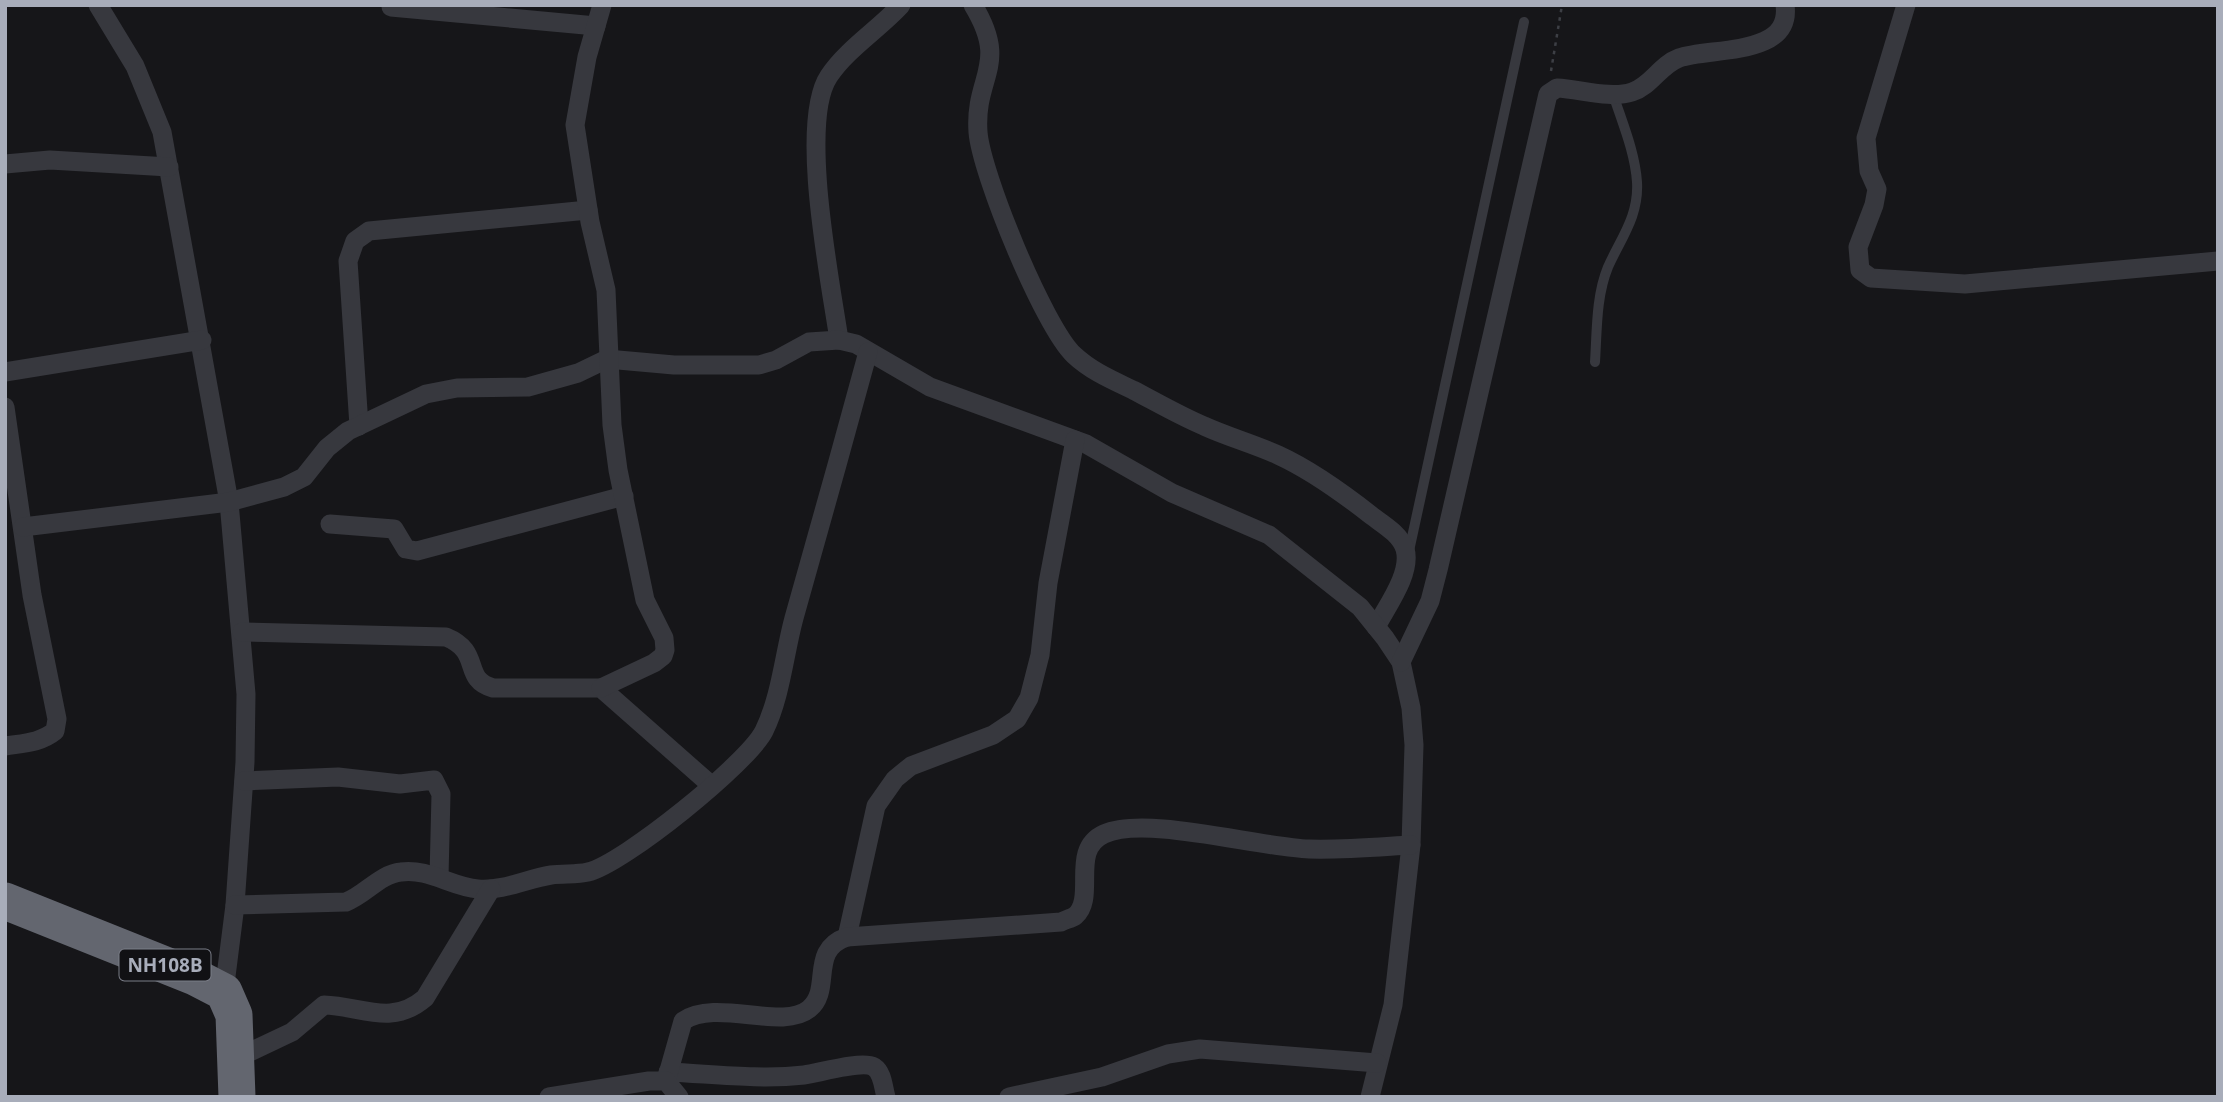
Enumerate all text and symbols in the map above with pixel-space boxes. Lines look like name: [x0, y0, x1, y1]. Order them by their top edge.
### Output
road number: NH108B: [120, 950, 210, 981]

